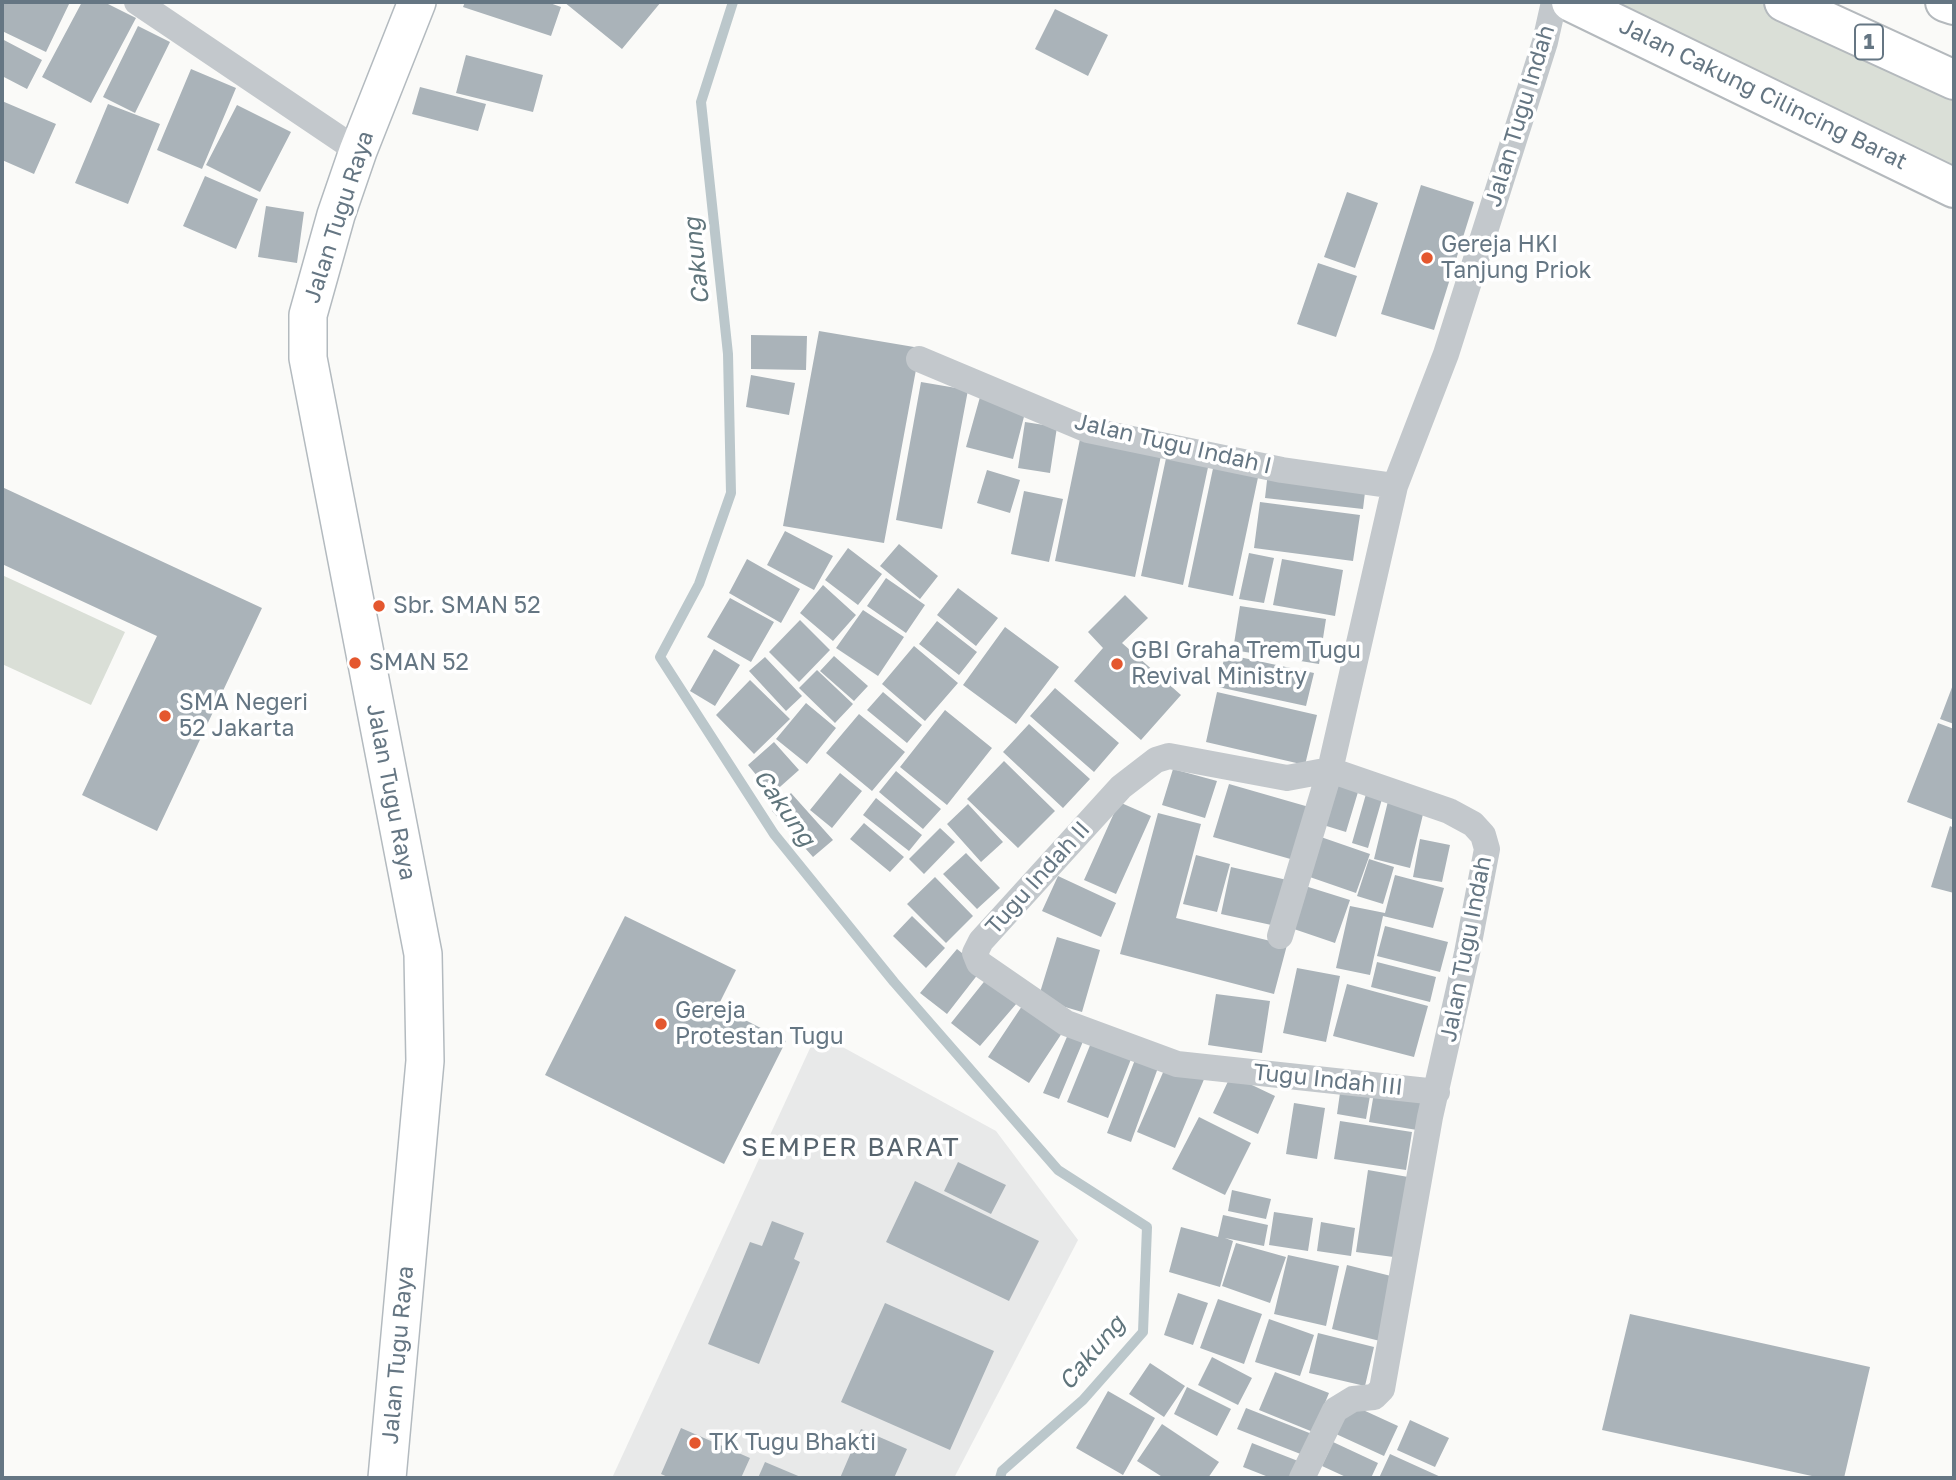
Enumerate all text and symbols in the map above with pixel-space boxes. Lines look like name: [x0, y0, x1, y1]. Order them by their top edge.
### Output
street label: Jalan Cakung Cilincing Barat: [1615, 12, 1911, 176]
street label: Jalan Tugu Indah: [1479, 22, 1561, 210]
road number: 1: [1855, 24, 1883, 60]
street label: Jalan Tugu Raya: [298, 128, 380, 306]
water label: Cakung: [678, 216, 716, 306]
place label: Gereja HKI Tanjung Priok: [1441, 231, 1591, 285]
marker: Gereja HKI Tanjung Priok: [1419, 250, 1435, 266]
street label: Jalan Tugu Indah I: [1072, 408, 1274, 480]
place label: Sbr. SMAN 52: [393, 592, 541, 620]
marker: Sbr. SMAN 52: [371, 598, 387, 614]
place label: GBI Graha Trem Tugu Revival Ministry: [1131, 637, 1361, 691]
place label: SMAN 52: [369, 649, 469, 677]
marker: SMAN 52: [347, 655, 363, 671]
marker: GBI Graha Trem Tugu Revival Ministry: [1109, 656, 1125, 672]
place label: SMA Negeri 52 Jakarta: [179, 689, 308, 743]
street label: Jalan Tugu Raya: [360, 701, 422, 883]
marker: SMA Negeri 52 Jakarta: [157, 708, 173, 724]
water label: Cakung: [747, 764, 821, 852]
street label: Tugu Indah II: [980, 816, 1096, 940]
street label: Jalan Tugu Indah: [1434, 854, 1498, 1044]
place label: Gereja Protestan Tugu: [675, 997, 844, 1051]
marker: Gereja Protestan Tugu: [653, 1016, 669, 1032]
street label: Tugu Indah III: [1252, 1058, 1404, 1102]
district label: SEMPER BARAT: [743, 1132, 959, 1164]
street label: Jalan Tugu Raya: [376, 1265, 420, 1445]
water label: Cakung: [1053, 1310, 1131, 1396]
place label: TK Tugu Bhakti: [709, 1429, 876, 1457]
marker: TK Tugu Bhakti: [687, 1435, 703, 1451]

